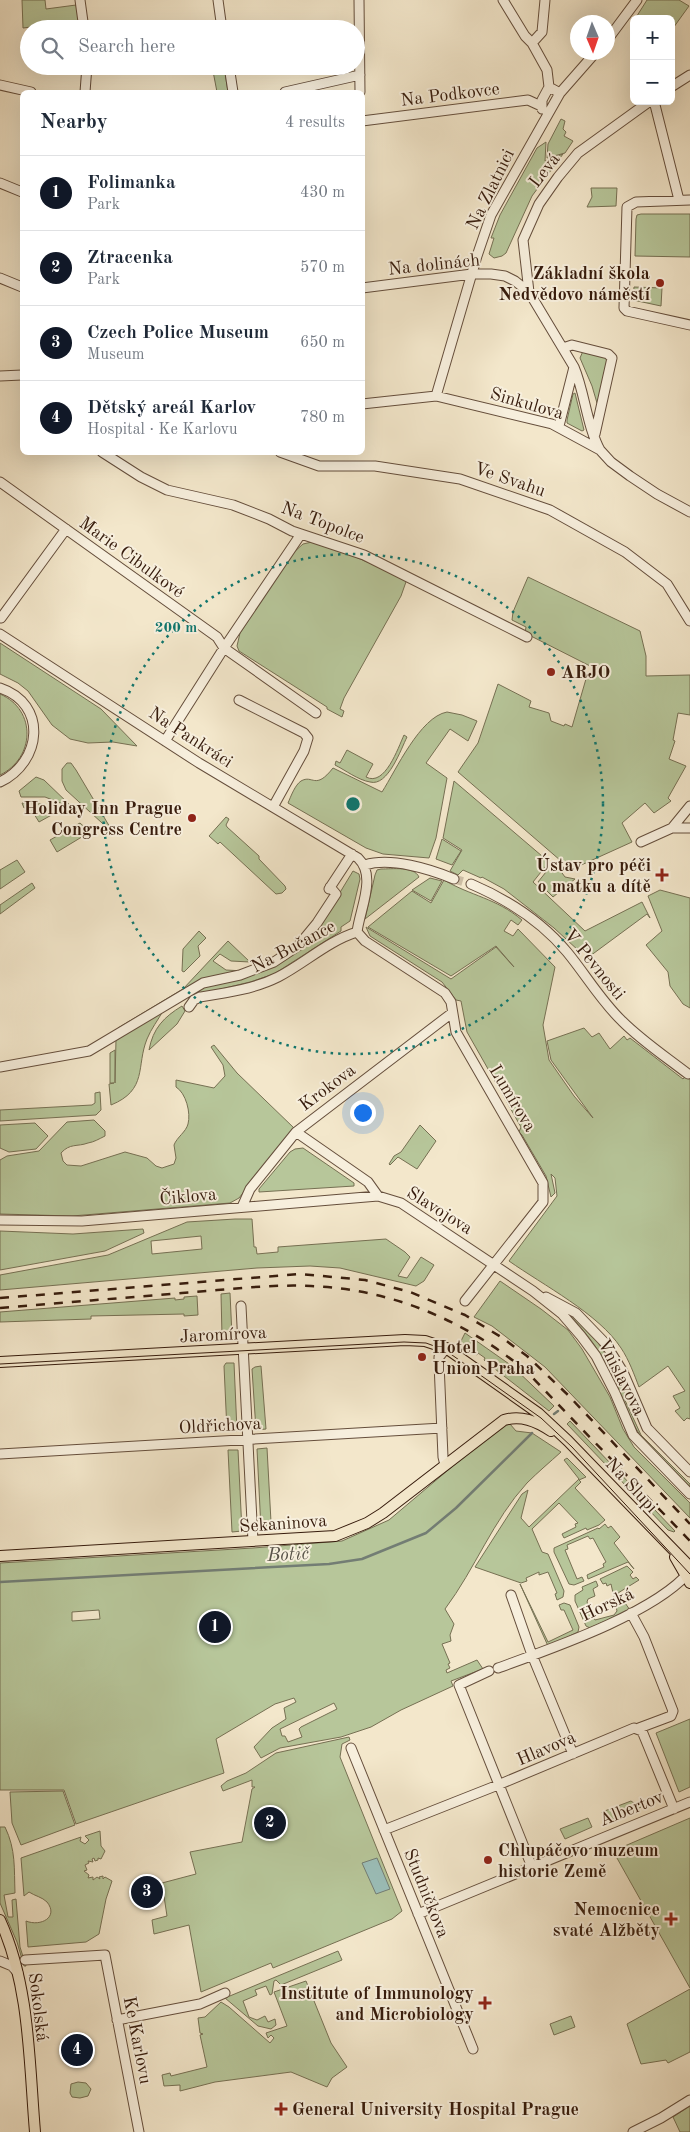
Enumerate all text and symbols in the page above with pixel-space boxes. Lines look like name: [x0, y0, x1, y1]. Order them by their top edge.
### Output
north arrow: [570, 15, 615, 60]
map controls: [630, 15, 675, 105]
button: +: [630, 15, 675, 60]
search box: [20, 20, 365, 75]
icon: search: [38, 34, 66, 62]
text: Search here: [78, 38, 175, 57]
button: −: [630, 60, 675, 105]
street label: Na Podkovce: [400, 80, 501, 110]
text: Nearby: [40, 112, 108, 133]
text: 4 results: [285, 115, 345, 131]
street label: Na Zlatnici: [464, 146, 518, 232]
street label: Levá: [526, 150, 564, 191]
text: Folimanka: [87, 174, 176, 193]
text: 1: [51, 185, 61, 201]
text: 430 m: [300, 185, 345, 201]
text: Park: [87, 197, 120, 213]
text: Ztracenka: [87, 249, 173, 268]
street label: Na dolinách: [387, 251, 481, 279]
text: 2: [51, 260, 61, 276]
text: 570 m: [300, 260, 345, 276]
place label: Základní škola Nedvědovo náměstí: [498, 265, 651, 304]
text: Park: [87, 272, 120, 288]
marker: Základní škola Nedvědovo náměstí: [654, 277, 666, 289]
text: Czech Police Museum: [87, 324, 269, 343]
text: 3: [51, 335, 61, 351]
text: 650 m: [300, 335, 345, 351]
text: Museum: [87, 347, 145, 363]
street label: Sinkulova: [488, 385, 566, 423]
text: Dětský areál Karlov: [87, 399, 256, 418]
text: 4: [51, 410, 61, 426]
text: 780 m: [300, 410, 345, 426]
text: Hospital · Ke Karlovu: [87, 422, 237, 438]
street label: Ve Svahu: [472, 459, 548, 501]
street label: Na Topolce: [279, 499, 367, 547]
street label: Marie Cibulkové: [76, 514, 187, 602]
text: 200 m: [155, 621, 197, 636]
place label: ARJO: [561, 664, 610, 682]
marker: ARJO: [545, 666, 557, 678]
street label: Na Pankráci: [145, 704, 236, 772]
centre of rings: [344, 795, 362, 813]
place label: Holiday Inn Prague Congress Centre: [23, 800, 182, 839]
marker: Holiday Inn Prague Congress Centre: [186, 812, 198, 824]
place label: Ústav pro péči o matku a dítě: [536, 853, 651, 896]
marker: Ústav pro péči o matku a dítě: [655, 868, 669, 882]
street label: Na Bučance: [248, 917, 338, 977]
street label: V Pevnosti: [560, 926, 628, 1004]
street label: Krokova: [296, 1061, 359, 1115]
street label: Lumírova: [485, 1062, 539, 1135]
your location: [350, 1100, 376, 1126]
street label: Čiklova: [158, 1181, 217, 1208]
street label: Slavojova: [403, 1184, 476, 1238]
street label: Jaromírova: [179, 1324, 267, 1346]
street label: Vnislavova: [594, 1336, 648, 1419]
place label: Hotel Union Praha: [432, 1339, 535, 1378]
marker: Hotel Union Praha: [416, 1351, 428, 1363]
street label: Oldřichova: [178, 1415, 262, 1437]
street label: Na Slupi: [602, 1455, 661, 1517]
street label: Sekaninova: [239, 1512, 328, 1536]
water label: Botič: [265, 1545, 312, 1566]
street label: Horská: [578, 1585, 637, 1625]
pin: 1: [199, 1608, 231, 1646]
street label: Hlavova: [514, 1728, 579, 1769]
street label: Albertov: [597, 1788, 666, 1830]
pin: 2: [254, 1804, 286, 1842]
place label: Chlupáčovo muzeum historie Země: [498, 1842, 659, 1881]
street label: Studničkova: [400, 1846, 452, 1941]
marker: Chlupáčovo muzeum historie Země: [482, 1854, 494, 1866]
pin: 3: [131, 1873, 163, 1911]
place label: Nemocnice svaté Alžběty: [553, 1901, 660, 1940]
marker: Nemocnice svaté Alžběty: [664, 1912, 678, 1926]
street label: Sokolská: [25, 1972, 51, 2043]
place label: Institute of Immunology and Microbiology: [280, 1985, 474, 2024]
street label: Ke Karlovu: [120, 1995, 154, 2086]
marker: Institute of Immunology and Microbiology: [478, 1996, 492, 2010]
pin: 4: [61, 2031, 93, 2069]
place label: General University Hospital Prague: [292, 2101, 579, 2119]
marker: General University Hospital Prague: [274, 2102, 288, 2116]

